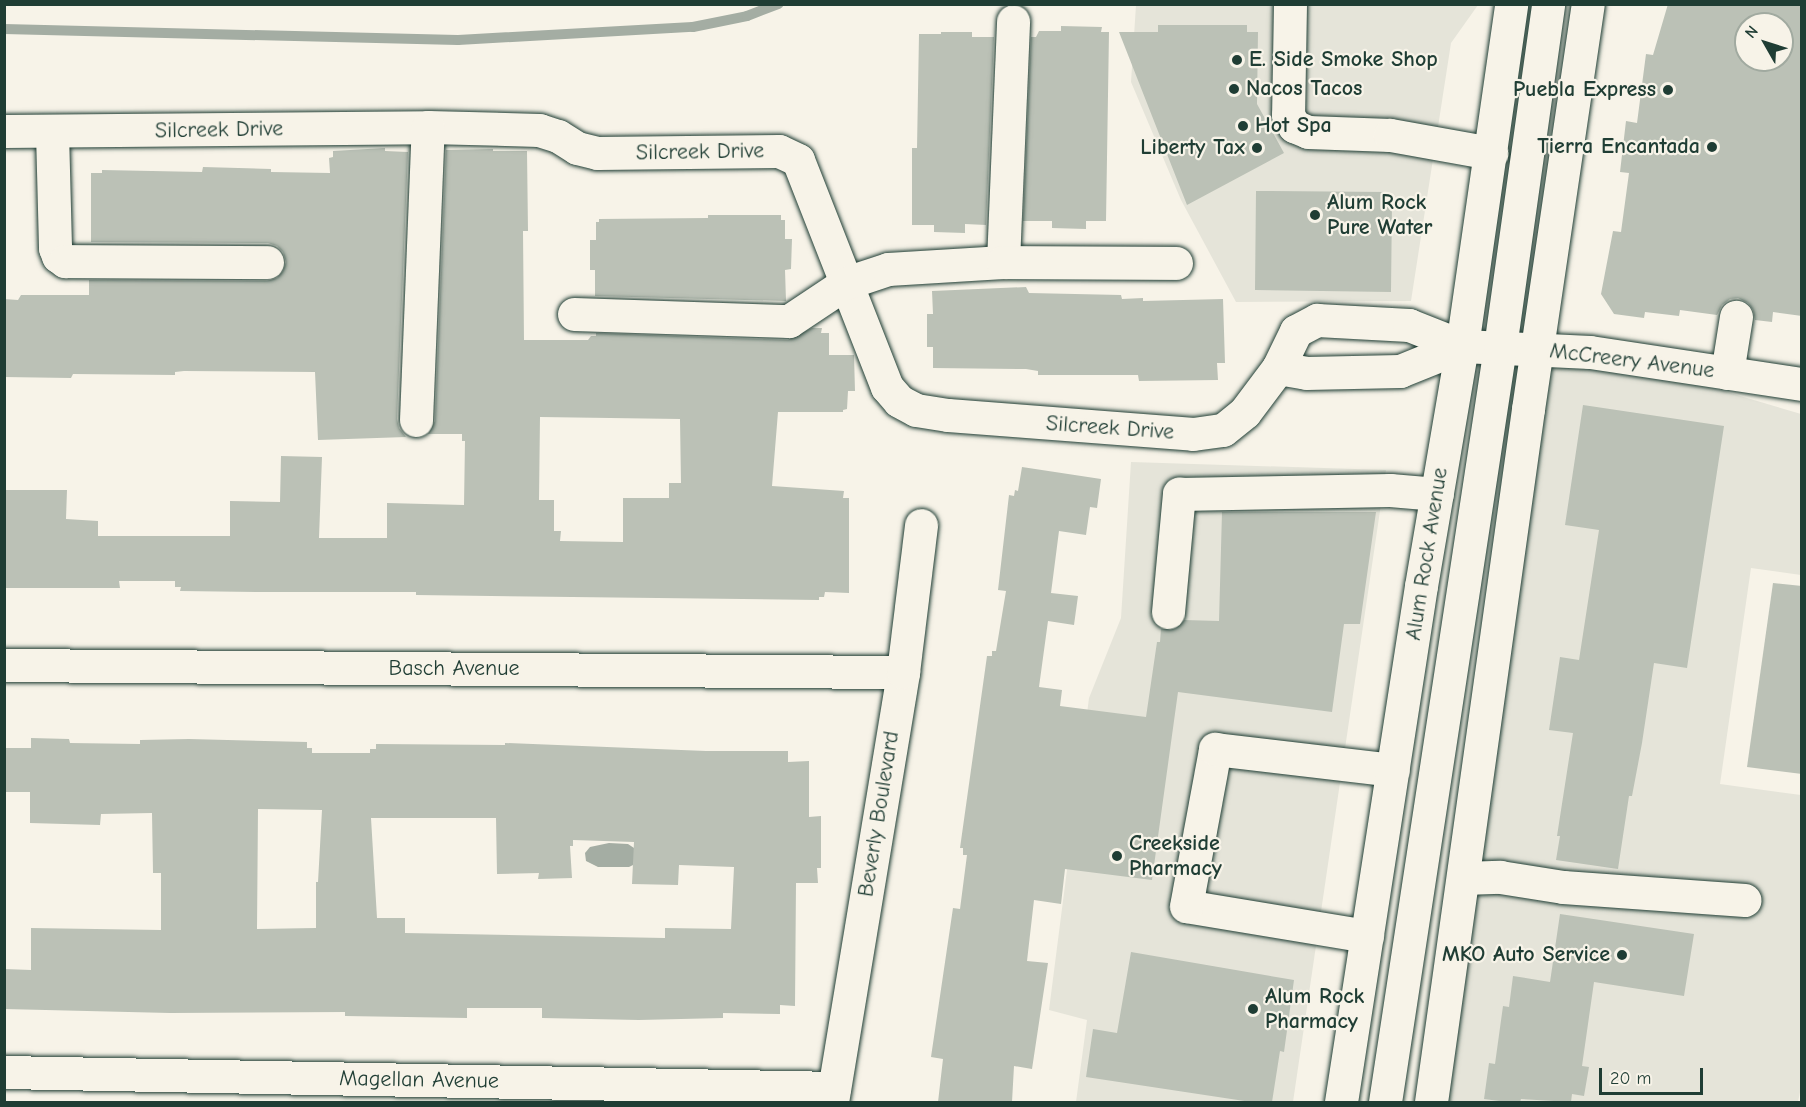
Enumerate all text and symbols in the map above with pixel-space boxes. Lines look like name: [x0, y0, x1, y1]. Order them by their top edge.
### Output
north arrow: [1734, 12, 1794, 72]
text: N: [1741, 22, 1762, 42]
place label: E. Side Smoke Shop: [1249, 47, 1438, 73]
marker: E. Side Smoke Shop: [1230, 53, 1244, 67]
place label: Nacos Tacos: [1246, 76, 1362, 102]
place label: Puebla Express: [1513, 77, 1656, 103]
marker: Nacos Tacos: [1227, 82, 1241, 96]
marker: Puebla Express: [1661, 83, 1675, 97]
place label: Hot Spa: [1255, 113, 1332, 139]
street label: Silcreek Drive: [155, 116, 283, 144]
marker: Hot Spa: [1236, 119, 1250, 133]
place label: Tierra Encantada: [1537, 134, 1700, 160]
place label: Liberty Tax: [1140, 135, 1245, 161]
street label: Silcreek Drive: [636, 138, 764, 166]
marker: Tierra Encantada: [1705, 140, 1719, 154]
marker: Liberty Tax: [1250, 141, 1264, 155]
place label: Alum Rock Pure Water: [1327, 189, 1432, 240]
marker: Alum Rock Pure Water: [1308, 208, 1322, 222]
street label: McCreery Avenue: [1548, 338, 1716, 384]
street label: Silcreek Drive: [1045, 410, 1175, 446]
street label: Alum Rock Avenue: [1400, 466, 1454, 642]
street label: Basch Avenue: [389, 656, 519, 682]
street label: Beverly Boulevard: [853, 729, 905, 899]
place label: Creekside Pharmacy: [1129, 830, 1222, 882]
marker: Creekside Pharmacy: [1110, 849, 1124, 863]
place label: MKO Auto Service: [1442, 942, 1610, 968]
marker: MKO Auto Service: [1615, 948, 1629, 962]
place label: Alum Rock Pharmacy: [1265, 983, 1364, 1034]
marker: Alum Rock Pharmacy: [1246, 1002, 1260, 1016]
scale bar: [1602, 1056, 1706, 1094]
street label: Magellan Avenue: [339, 1065, 499, 1095]
text: 20 m: [1610, 1068, 1651, 1089]

